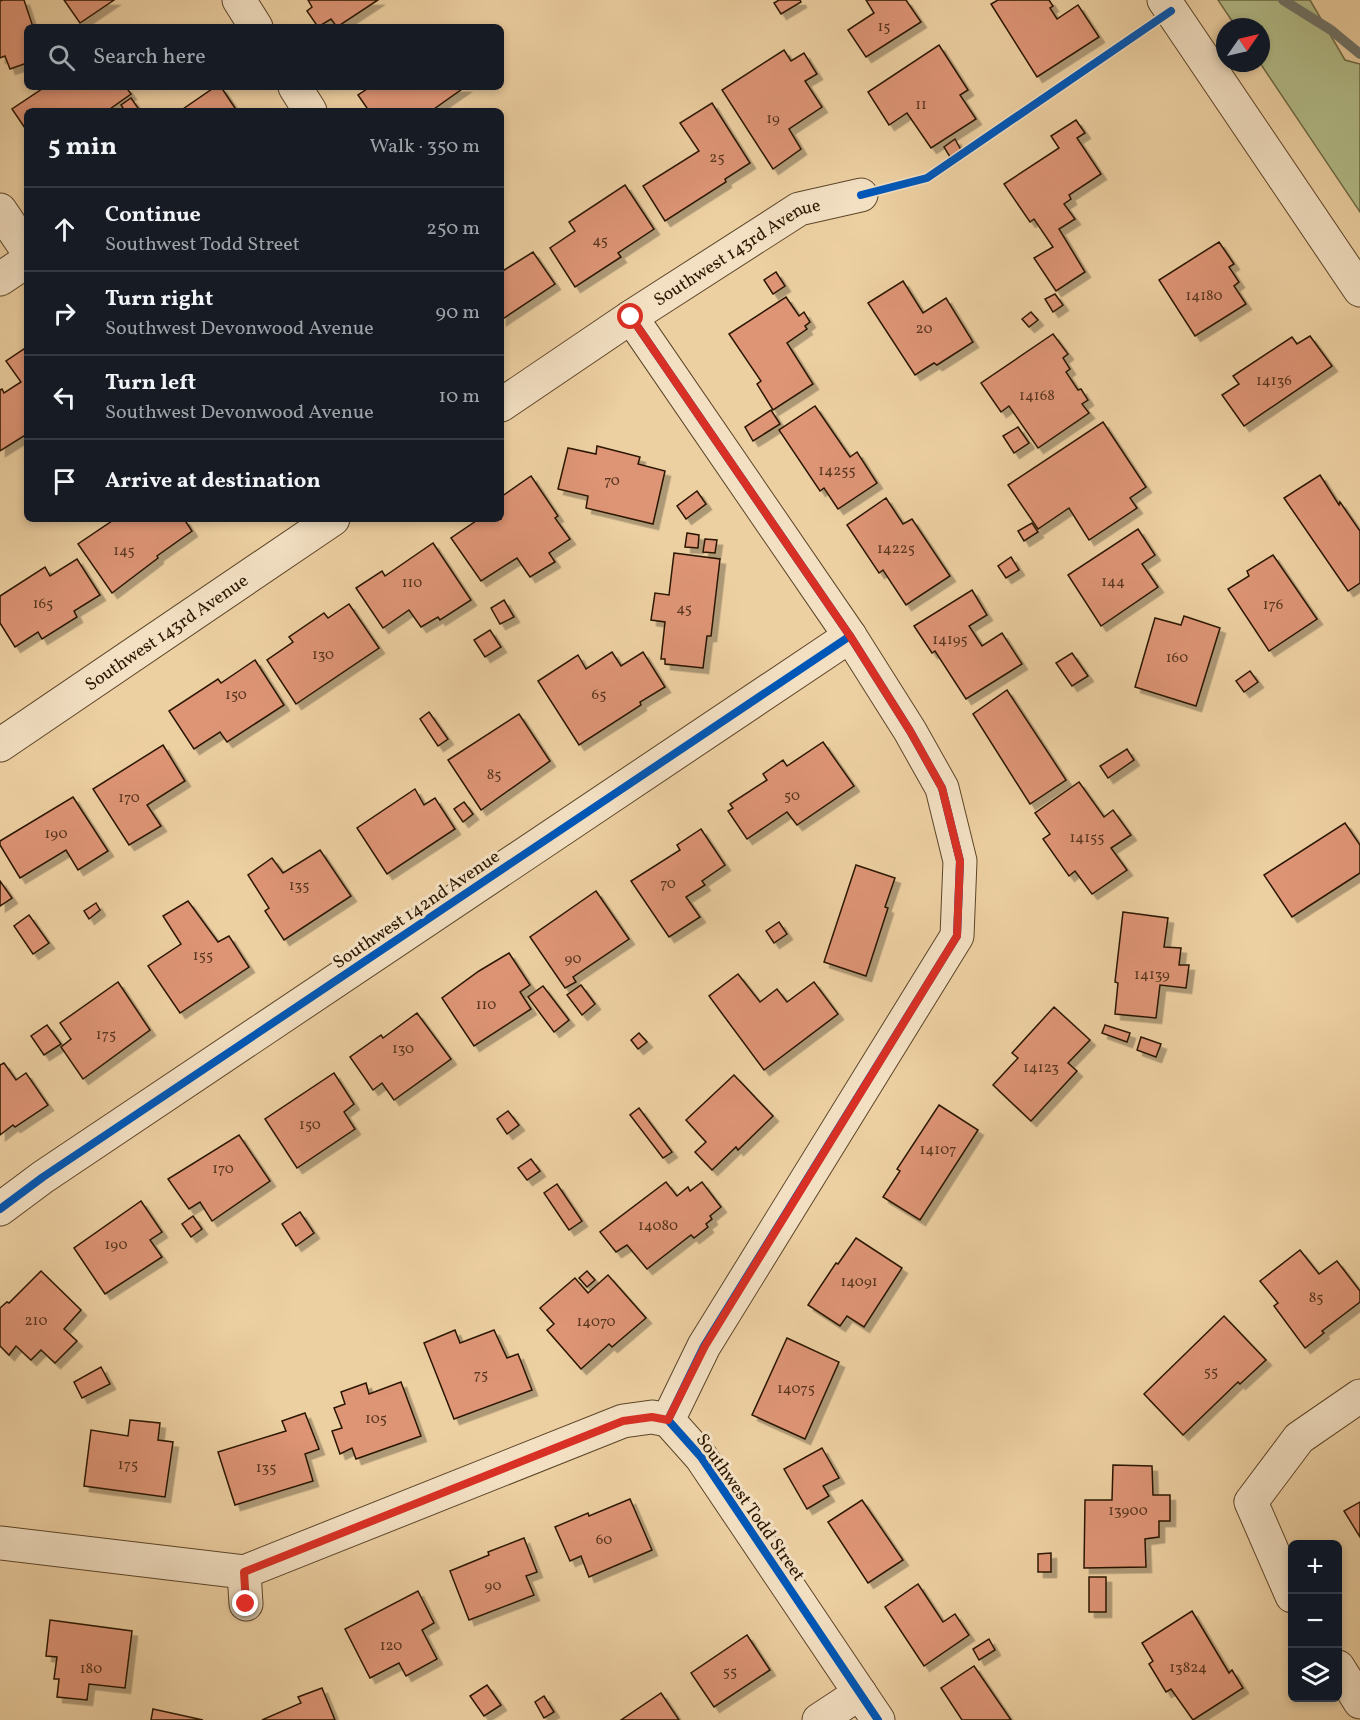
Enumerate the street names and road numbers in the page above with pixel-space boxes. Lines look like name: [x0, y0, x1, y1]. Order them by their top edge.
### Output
street label: Southwest 143rd Avenue: [649, 194, 823, 313]
street label: Southwest 143rd Avenue: [81, 569, 254, 698]
street label: Southwest 142nd Avenue: [328, 845, 505, 976]
street label: Southwest Todd Street: [689, 1429, 810, 1587]

